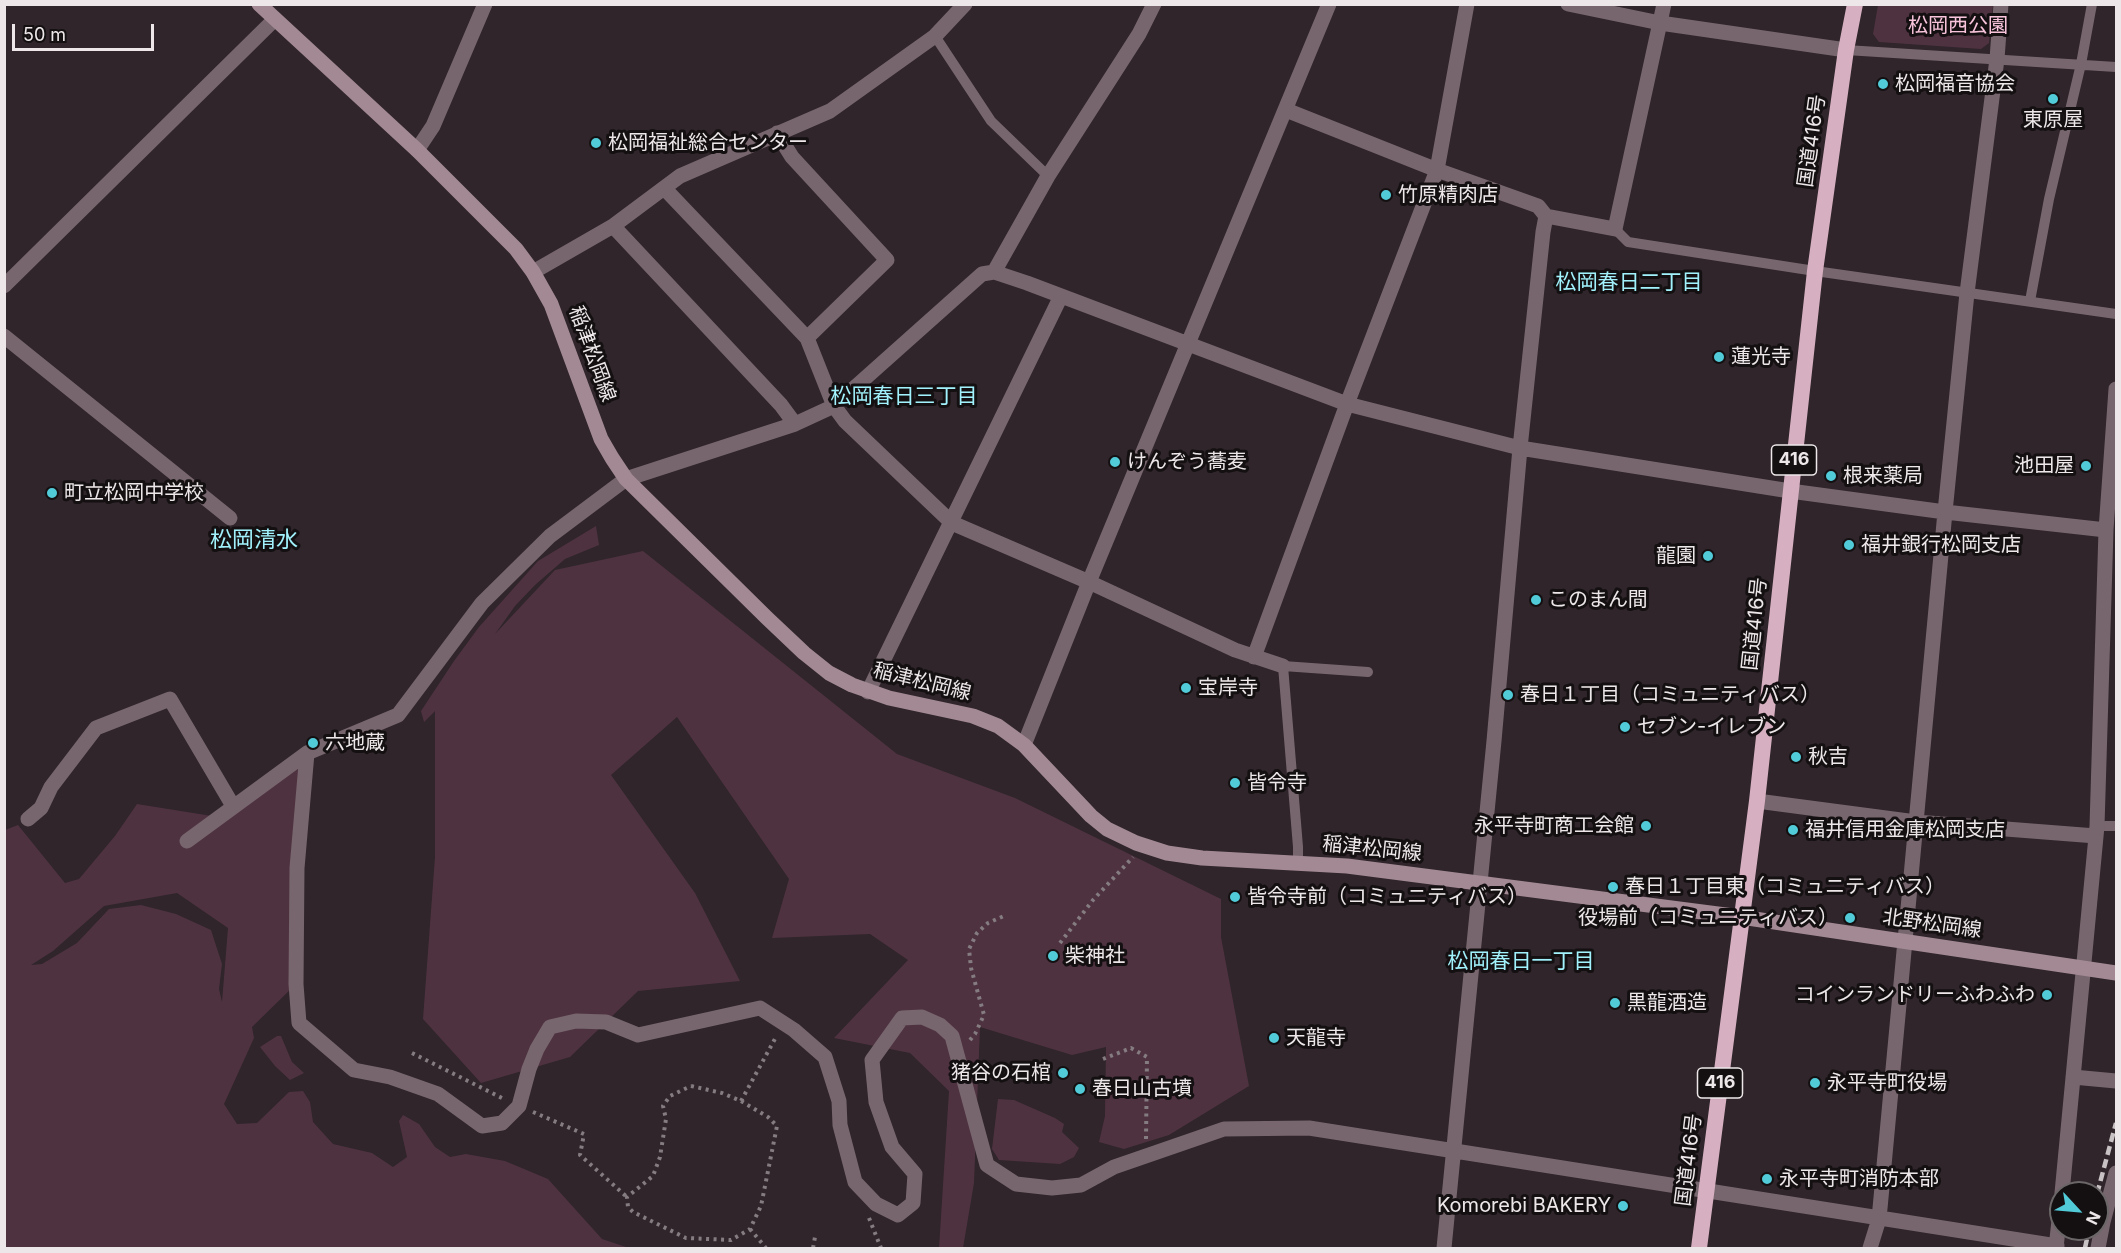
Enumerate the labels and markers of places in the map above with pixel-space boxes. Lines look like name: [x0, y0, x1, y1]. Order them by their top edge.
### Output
place label: 松岡福音協会: [1895, 72, 2015, 96]
marker: 松岡福音協会: [1876, 77, 1890, 91]
marker: 東原屋: [2046, 92, 2060, 106]
place label: 東原屋: [2023, 108, 2083, 132]
place label: 松岡福祉総合センター: [608, 131, 808, 155]
marker: 松岡福祉総合センター: [589, 136, 603, 150]
place label: 竹原精肉店: [1398, 183, 1498, 207]
marker: 竹原精肉店: [1379, 188, 1393, 202]
place label: 蓮光寺: [1731, 345, 1791, 369]
marker: 蓮光寺: [1712, 350, 1726, 364]
place label: けんぞう蕎麦: [1127, 450, 1247, 474]
place label: 池田屋: [2014, 454, 2074, 478]
marker: けんぞう蕎麦: [1108, 455, 1122, 469]
marker: 池田屋: [2079, 459, 2093, 473]
place label: 根来薬局: [1843, 464, 1923, 488]
marker: 根来薬局: [1824, 469, 1838, 483]
place label: 町立松岡中学校: [64, 481, 204, 505]
marker: 町立松岡中学校: [45, 486, 59, 500]
place label: 福井銀行松岡支店: [1861, 533, 2021, 557]
marker: 福井銀行松岡支店: [1842, 538, 1856, 552]
place label: 龍園: [1656, 544, 1696, 568]
marker: 龍園: [1701, 549, 1715, 563]
place label: このまん間: [1548, 588, 1648, 612]
marker: このまん間: [1529, 593, 1543, 607]
place label: 宝岸寺: [1198, 676, 1258, 700]
marker: 宝岸寺: [1179, 681, 1193, 695]
place label: 春日１丁目（コミュニティバス）: [1520, 683, 1820, 707]
marker: 春日１丁目（コミュニティバス）: [1501, 688, 1515, 702]
place label: セブン-イレブン: [1637, 715, 1786, 739]
marker: セブン-イレブン: [1618, 720, 1632, 734]
place label: 六地蔵: [325, 731, 385, 755]
marker: 六地蔵: [306, 736, 320, 750]
place label: 秋吉: [1808, 745, 1848, 769]
marker: 秋吉: [1789, 750, 1803, 764]
place label: 皆令寺: [1247, 771, 1307, 795]
marker: 皆令寺: [1228, 776, 1242, 790]
place label: 永平寺町商工会館: [1474, 814, 1634, 838]
place label: 福井信用金庫松岡支店: [1805, 818, 2005, 842]
marker: 永平寺町商工会館: [1639, 819, 1653, 833]
marker: 福井信用金庫松岡支店: [1786, 823, 1800, 837]
place label: 春日１丁目東（コミュニティバス）: [1625, 875, 1945, 899]
marker: 春日１丁目東（コミュニティバス）: [1606, 880, 1620, 894]
place label: 皆令寺前（コミュニティバス）: [1247, 885, 1527, 909]
marker: 皆令寺前（コミュニティバス）: [1228, 890, 1242, 904]
place label: 役場前（コミュニティバス）: [1578, 906, 1838, 930]
marker: 役場前（コミュニティバス）: [1843, 911, 1857, 925]
place label: 柴神社: [1065, 944, 1125, 968]
marker: 柴神社: [1046, 949, 1060, 963]
place label: コインランドリーふわふわ: [1795, 983, 2035, 1007]
marker: コインランドリーふわふわ: [2040, 988, 2054, 1002]
place label: 黒龍酒造: [1627, 991, 1707, 1015]
marker: 黒龍酒造: [1608, 996, 1622, 1010]
place label: 天龍寺: [1286, 1026, 1346, 1050]
marker: 天龍寺: [1267, 1031, 1281, 1045]
place label: 猪谷の石棺: [951, 1061, 1051, 1085]
marker: 猪谷の石棺: [1056, 1066, 1070, 1080]
place label: 永平寺町役場: [1827, 1071, 1947, 1095]
marker: 永平寺町役場: [1808, 1076, 1822, 1090]
place label: 春日山古墳: [1092, 1077, 1192, 1101]
marker: 春日山古墳: [1073, 1082, 1087, 1096]
place label: 永平寺町消防本部: [1779, 1167, 1939, 1191]
marker: 永平寺町消防本部: [1760, 1172, 1774, 1186]
place label: Komorebi BAKERY: [1437, 1194, 1611, 1218]
marker: Komorebi BAKERY: [1616, 1199, 1630, 1213]

